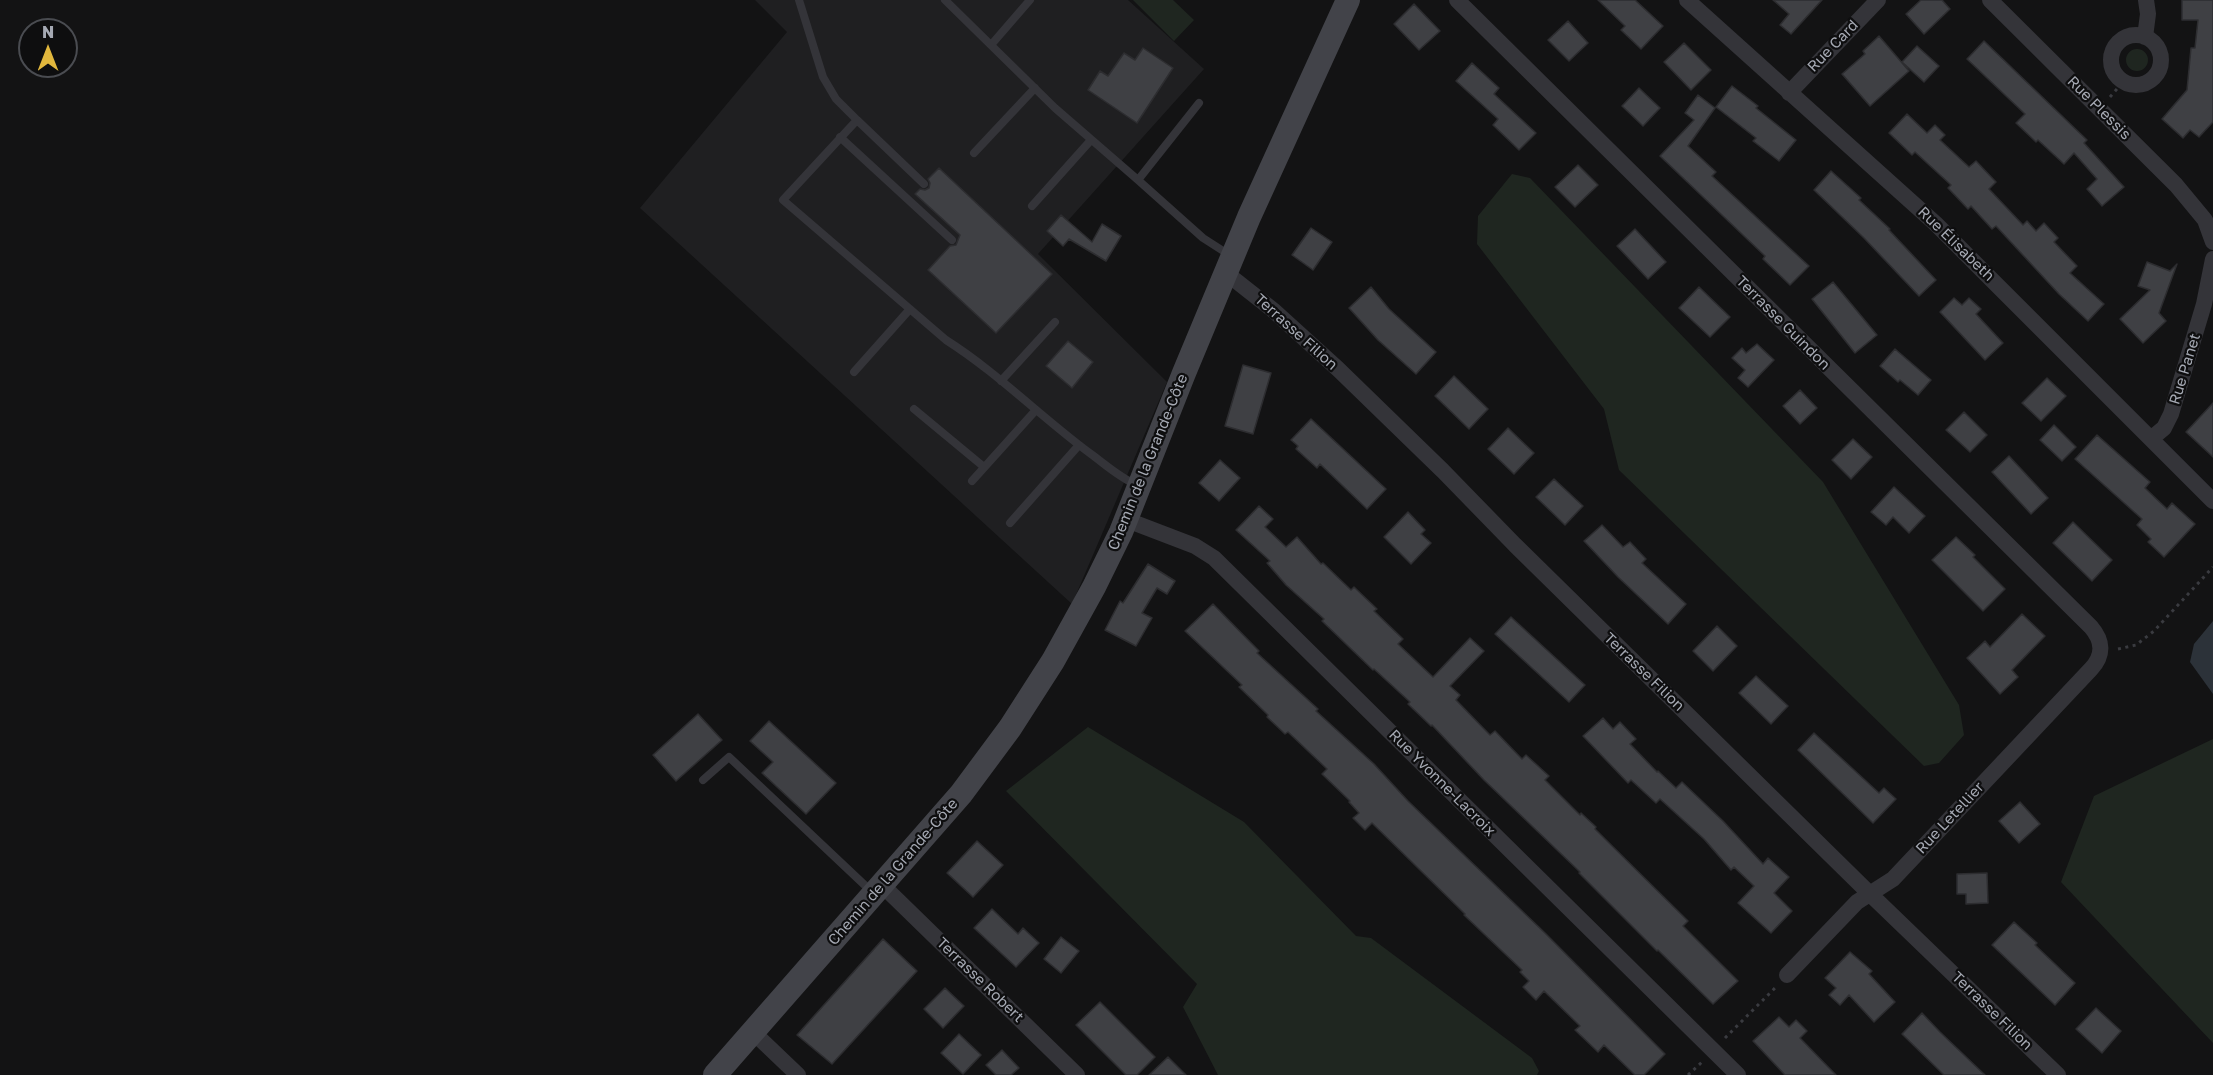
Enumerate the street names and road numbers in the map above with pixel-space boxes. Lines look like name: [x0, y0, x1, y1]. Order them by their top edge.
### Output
street label: Rue Card: [1804, 16, 1862, 76]
street label: Rue Plessis: [2063, 72, 2135, 144]
street label: Rue Élisabeth: [1914, 203, 1998, 285]
street label: Terrasse Guindon: [1732, 272, 1834, 374]
street label: Terrasse Filion: [1251, 290, 1341, 374]
street label: Rue Panet: [2166, 331, 2204, 407]
street label: Chemin de la Grande-Côte: [1104, 371, 1192, 553]
street label: Terrasse Filion: [1600, 629, 1688, 715]
street label: Rue Yvonne-Lacroix: [1385, 726, 1499, 840]
street label: Rue Letellier: [1912, 778, 1988, 858]
street label: Chemin de la Grande-Côte: [824, 795, 962, 949]
street label: Terrasse Robert: [933, 934, 1027, 1026]
street label: Terrasse Filion: [1948, 968, 2036, 1054]

